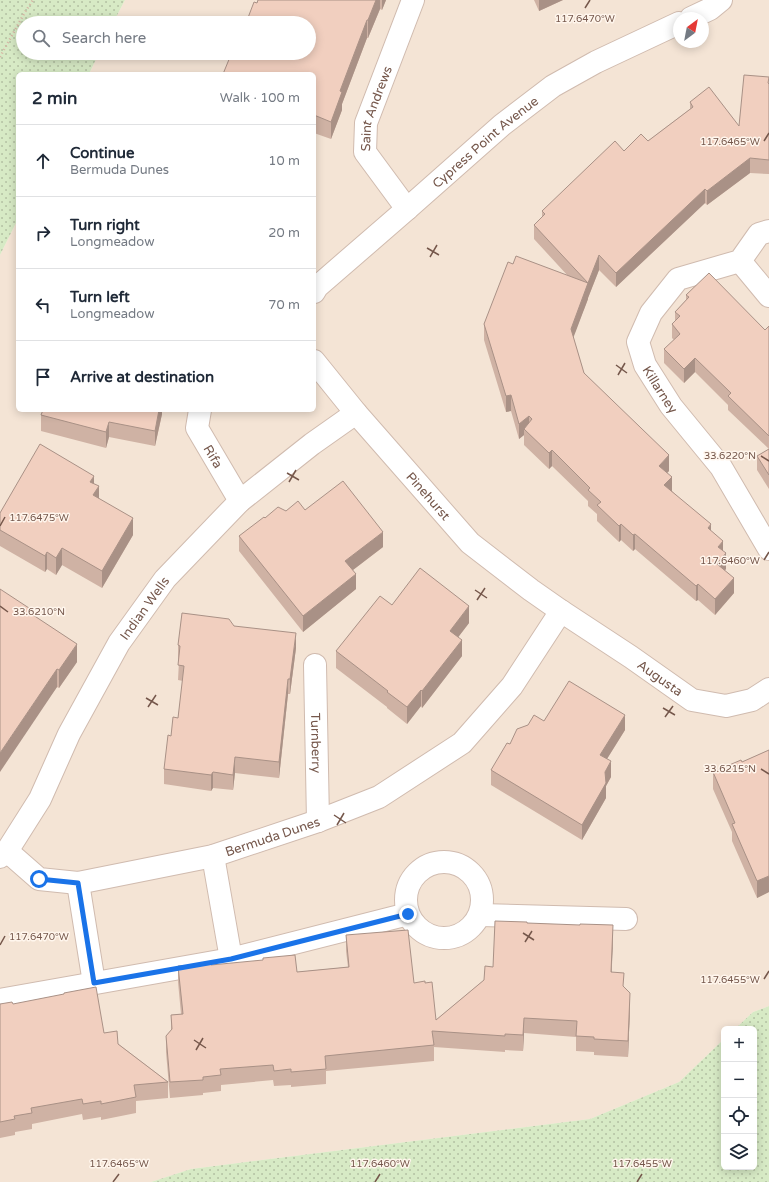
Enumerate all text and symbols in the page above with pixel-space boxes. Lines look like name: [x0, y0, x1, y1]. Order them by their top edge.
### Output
north arrow: [673, 12, 709, 48]
text: 117.6470°W: [555, 13, 615, 25]
search box: [16, 16, 316, 60]
icon: search: [30, 27, 52, 49]
text: Search here: [62, 29, 146, 47]
street label: Saint Andrews: [358, 64, 396, 152]
text: 2 min: [32, 88, 77, 109]
text: Walk · 100 m: [220, 90, 300, 106]
street label: Cypress Point Avenue: [429, 93, 542, 192]
text: 117.6465°W: [700, 136, 760, 148]
text: Continue: [70, 144, 134, 162]
icon: ahead: [32, 150, 54, 172]
text: 10 m: [268, 153, 300, 169]
text: Bermuda Dunes: [70, 162, 169, 178]
text: Turn right: [70, 216, 140, 234]
icon: right: [32, 222, 54, 244]
text: 20 m: [268, 225, 300, 241]
text: Longmeadow: [70, 234, 154, 250]
text: Turn left: [70, 288, 130, 306]
icon: left: [32, 294, 54, 316]
text: 70 m: [268, 297, 300, 313]
text: Longmeadow: [70, 306, 154, 322]
street label: Killarney: [639, 363, 681, 417]
icon: arrive: [32, 366, 54, 388]
text: Arrive at destination: [70, 368, 214, 386]
street label: Rifa: [200, 442, 226, 471]
text: 33.6220°N: [704, 450, 756, 462]
street label: Pinehurst: [402, 469, 453, 524]
text: 117.6475°W: [9, 512, 69, 524]
text: 117.6460°W: [700, 555, 760, 567]
street label: Indian Wells: [117, 574, 173, 643]
text: 33.6210°N: [13, 606, 65, 618]
street label: Augusta: [634, 657, 686, 700]
street label: Turnberry: [307, 713, 324, 773]
text: 33.6215°N: [704, 763, 756, 775]
street label: Bermuda Dunes: [223, 814, 322, 860]
route start: [30, 870, 48, 888]
route end: [399, 905, 417, 923]
text: 117.6470°W: [9, 931, 69, 943]
text: 117.6455°W: [700, 974, 760, 986]
map controls: [721, 1026, 757, 1170]
button: +: [721, 1026, 757, 1062]
button: −: [721, 1062, 757, 1098]
button: locate: [721, 1098, 757, 1134]
button: layers: [721, 1134, 757, 1170]
text: 117.6465°W: [89, 1158, 149, 1170]
text: 117.6460°W: [350, 1158, 410, 1170]
text: 117.6455°W: [612, 1158, 672, 1170]

